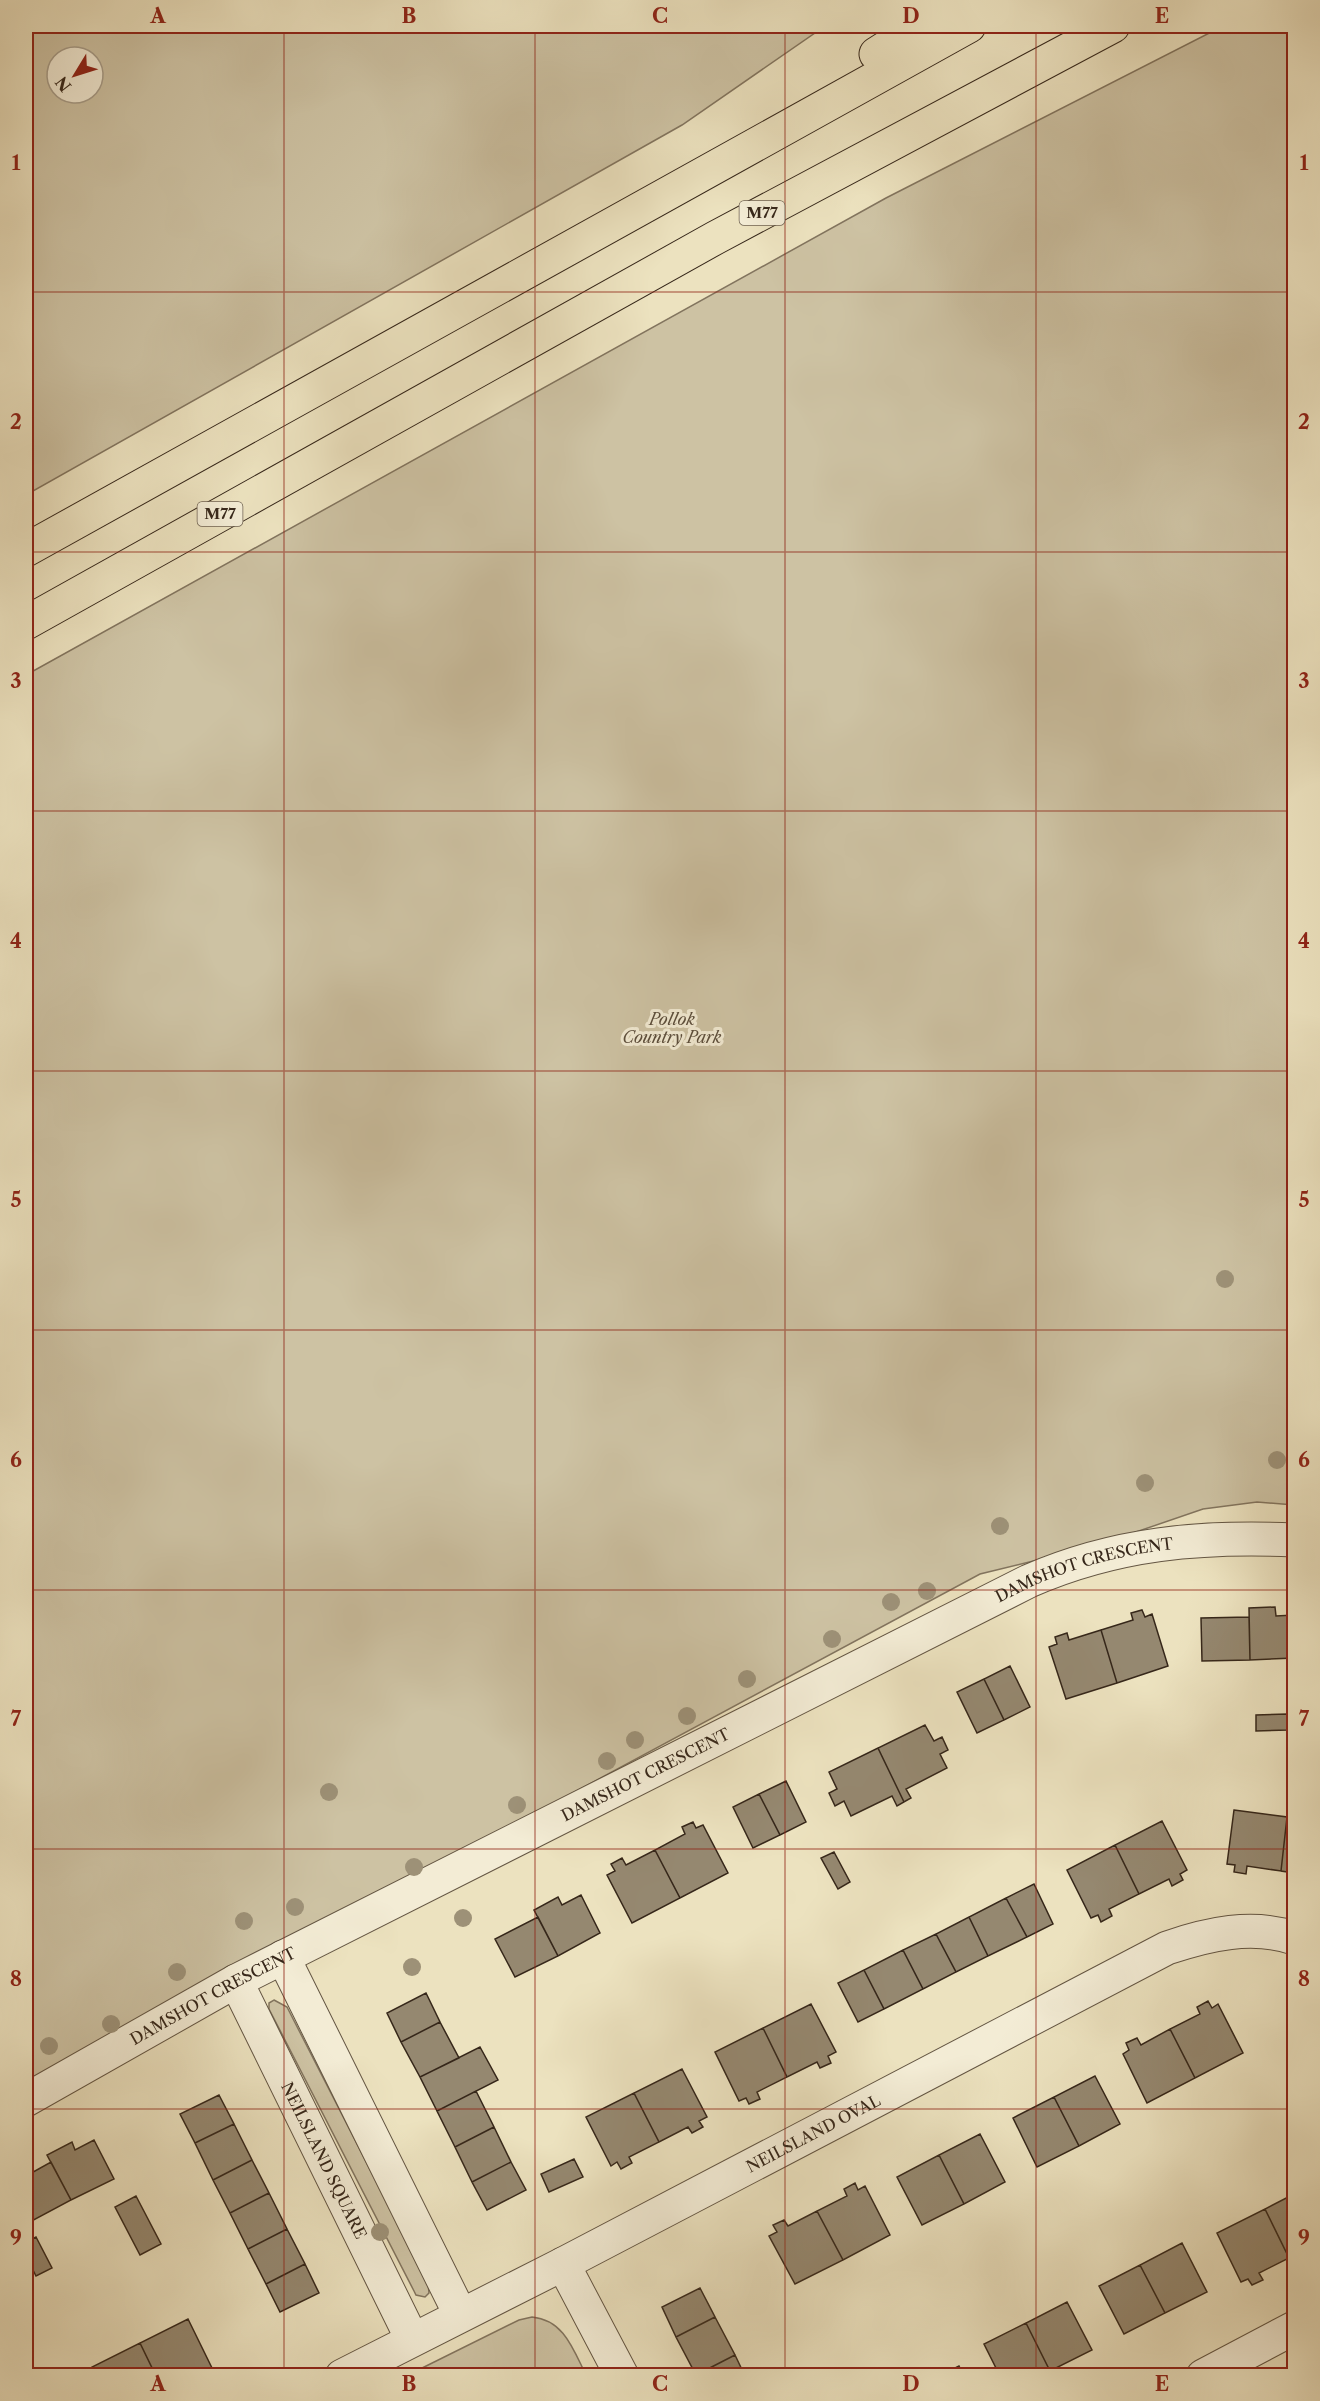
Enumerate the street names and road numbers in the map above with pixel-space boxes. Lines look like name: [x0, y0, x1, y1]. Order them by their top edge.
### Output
road number: M77: [740, 201, 784, 225]
road number: M77: [198, 502, 242, 526]
street label: DAMSHOT CRESCENT: [992, 1533, 1174, 1606]
street label: DAMSHOT CRESCENT: [558, 1724, 733, 1825]
street label: DAMSHOT CRESCENT: [126, 1942, 299, 2049]
street label: NEILSLAND SQUARE: [277, 2079, 371, 2242]
street label: NEILSLAND OVAL: [743, 2090, 884, 2176]

